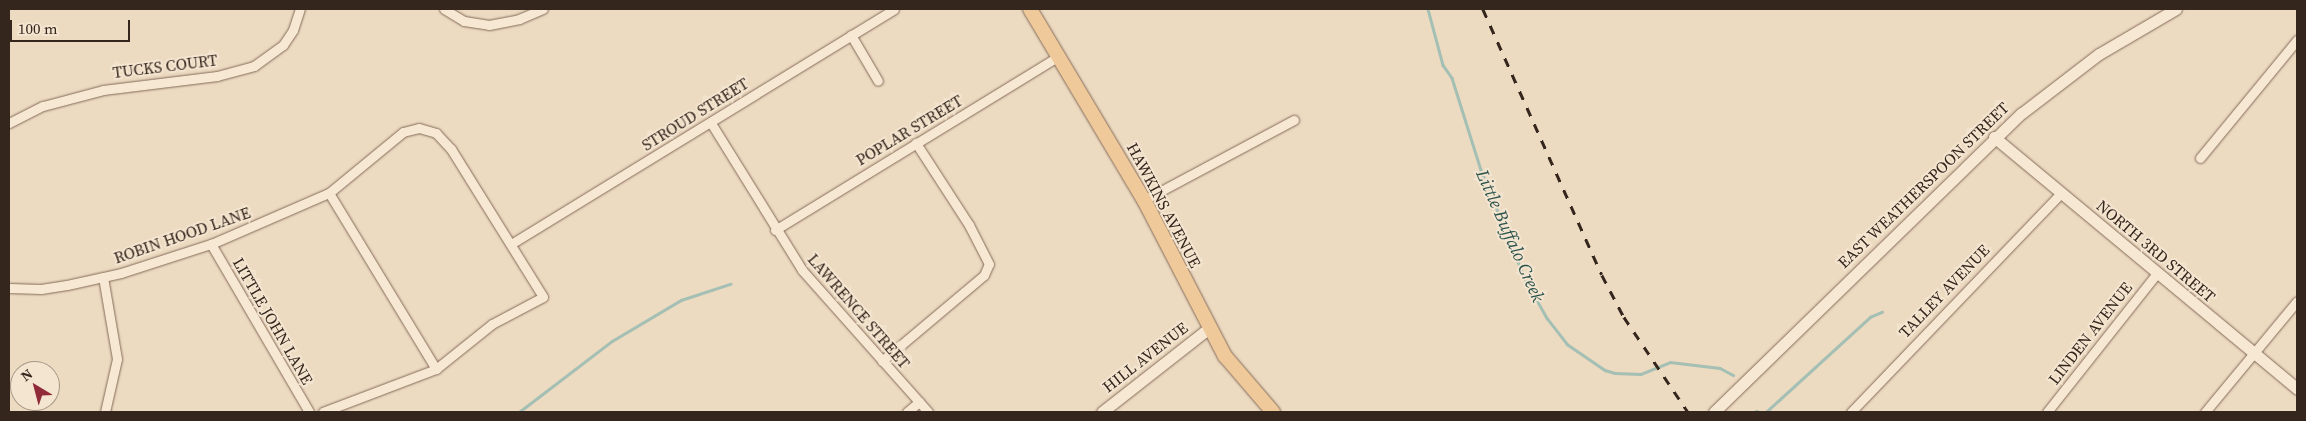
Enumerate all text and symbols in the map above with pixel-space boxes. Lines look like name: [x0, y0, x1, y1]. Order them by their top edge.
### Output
scale bar: [12, 10, 132, 42]
text: 100 m: [18, 18, 58, 39]
street label: TUCKS COURT: [112, 50, 218, 82]
street label: STROUD STREET: [638, 73, 752, 155]
street label: POPLAR STREET: [852, 91, 966, 169]
street label: EAST WEATHERSPOON STREET: [1833, 98, 2013, 272]
street label: HAWKINS AVENUE: [1123, 139, 1205, 271]
water label: Little Buffalo Creek: [1471, 166, 1549, 306]
street label: NORTH 3RD STREET: [2093, 196, 2219, 306]
street label: ROBIN HOOD LANE: [111, 203, 253, 267]
street label: TALLEY AVENUE: [1895, 240, 1993, 342]
street label: LAWRENCE STREET: [804, 250, 914, 372]
street label: LITTLE JOHN LANE: [229, 254, 317, 388]
street label: LINDEN AVENUE: [2044, 278, 2136, 388]
street label: HILL AVENUE: [1099, 318, 1191, 396]
north arrow: [10, 361, 60, 411]
text: N: [16, 364, 37, 386]

